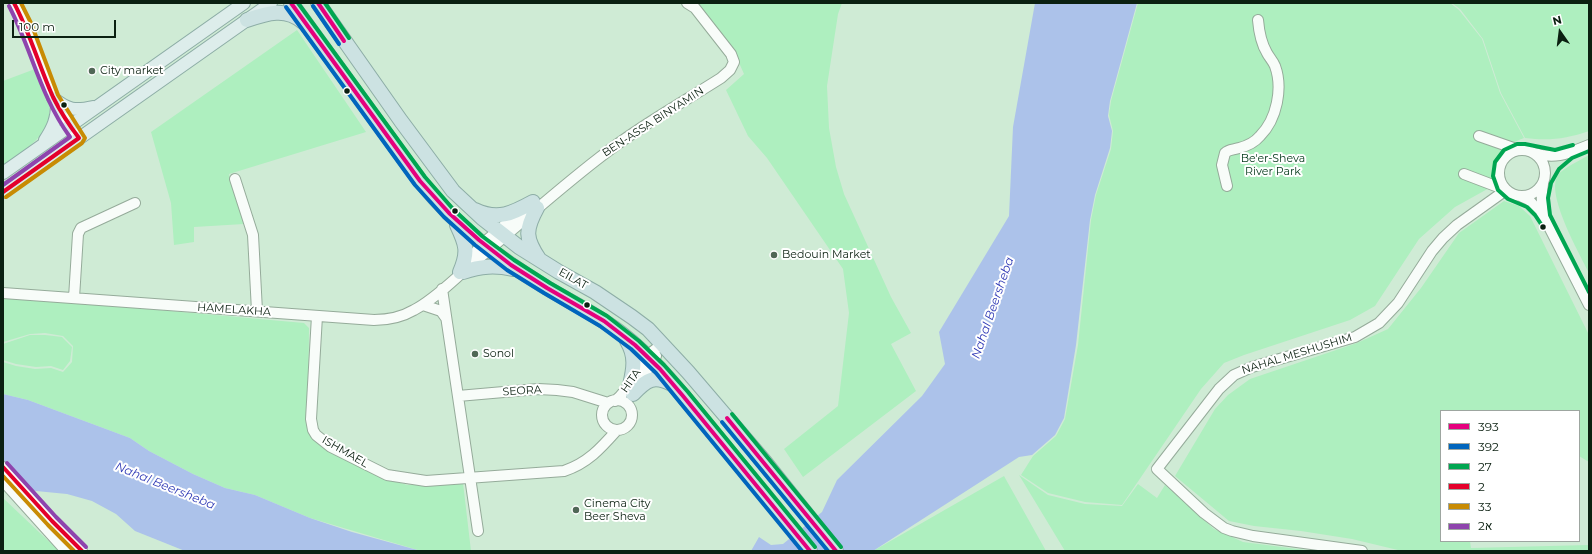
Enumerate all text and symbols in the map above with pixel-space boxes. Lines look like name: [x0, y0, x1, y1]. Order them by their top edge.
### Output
scale bar: [14, 12, 118, 38]
north arrow: [1540, 12, 1580, 52]
text: N: [1551, 12, 1563, 28]
text: 100 m: [19, 19, 55, 34]
place label: City market: [100, 64, 164, 78]
marker: City market: [87, 66, 97, 76]
street label: BEN-ASSA BINYAMIN: [600, 84, 706, 160]
unlabelled marker: [342, 86, 352, 96]
unlabelled marker: [59, 100, 69, 110]
park label: Be'er-Sheva River Park: [1241, 152, 1305, 178]
unlabelled marker: [450, 206, 460, 216]
unlabelled marker: [1538, 222, 1548, 232]
place label: Bedouin Market: [782, 248, 871, 262]
marker: Bedouin Market: [769, 250, 779, 260]
water label: Nahal Beersheba: [969, 255, 1017, 361]
street label: EILAT: [556, 266, 590, 292]
unlabelled marker: [582, 300, 592, 310]
street label: HAMELAKHA: [197, 301, 271, 319]
street label: NAHAL MESHUSHIM: [1240, 331, 1354, 377]
place label: Sonol: [483, 347, 514, 361]
marker: Sonol: [470, 349, 480, 359]
street label: HITA: [618, 367, 644, 395]
street label: SEORA: [502, 383, 542, 399]
legend: [1440, 410, 1580, 542]
text: 393: [1478, 419, 1499, 434]
street label: ISHMAEL: [320, 433, 370, 471]
text: 392: [1478, 439, 1499, 454]
water label: Nahal Beersheba: [113, 459, 217, 513]
text: 27: [1478, 459, 1492, 474]
text: 2: [1478, 479, 1485, 494]
place label: Cinema City Beer Sheva: [584, 497, 651, 523]
text: 33: [1478, 499, 1491, 514]
marker: Cinema City Beer Sheva: [571, 505, 581, 515]
text: 2א: [1478, 518, 1493, 533]

